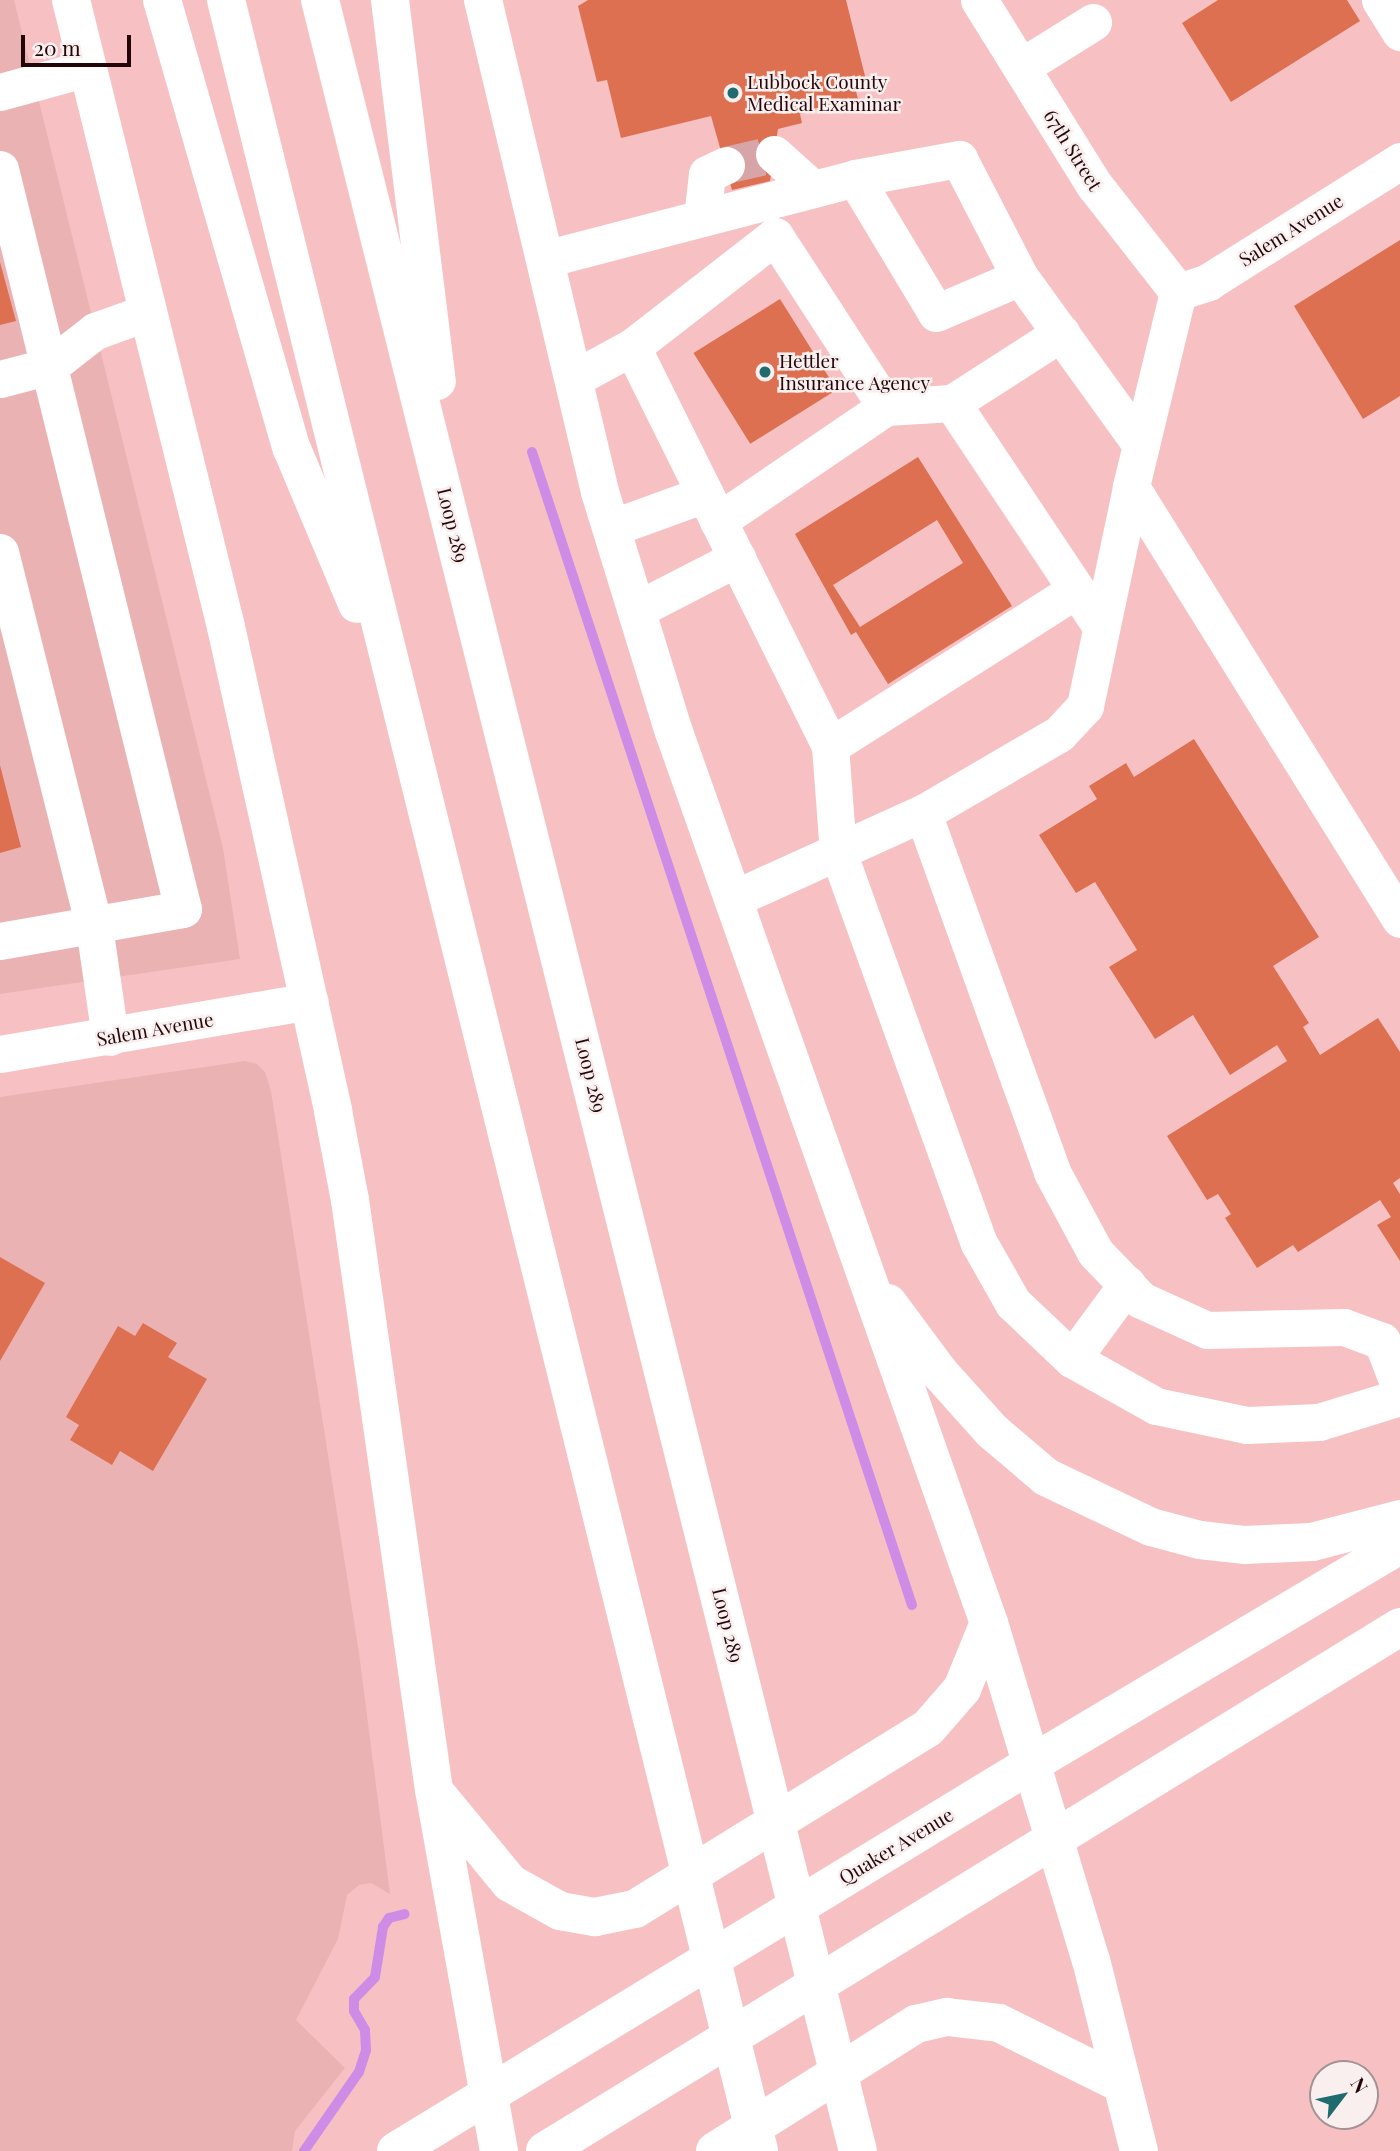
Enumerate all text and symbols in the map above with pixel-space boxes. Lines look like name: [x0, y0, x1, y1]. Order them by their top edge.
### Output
scale bar: [24, 21, 135, 65]
text: 20 m: [34, 33, 81, 61]
place label: Lubbock County Medical Examinar: [747, 71, 901, 115]
marker: Lubbock County Medical Examinar: [725, 85, 741, 101]
street label: 67th Street: [1039, 105, 1107, 195]
street label: Salem Avenue: [1235, 189, 1347, 271]
place label: Hettler Insurance Agency: [779, 350, 931, 394]
marker: Hettler Insurance Agency: [757, 364, 773, 380]
street label: Loop 289: [433, 485, 473, 565]
street label: Salem Avenue: [94, 1007, 216, 1051]
street label: Loop 289: [571, 1035, 611, 1115]
street label: Loop 289: [708, 1585, 748, 1665]
street label: Quaker Avenue: [834, 1803, 958, 1889]
north arrow: [1309, 2060, 1379, 2130]
text: N: [1345, 2072, 1375, 2098]

